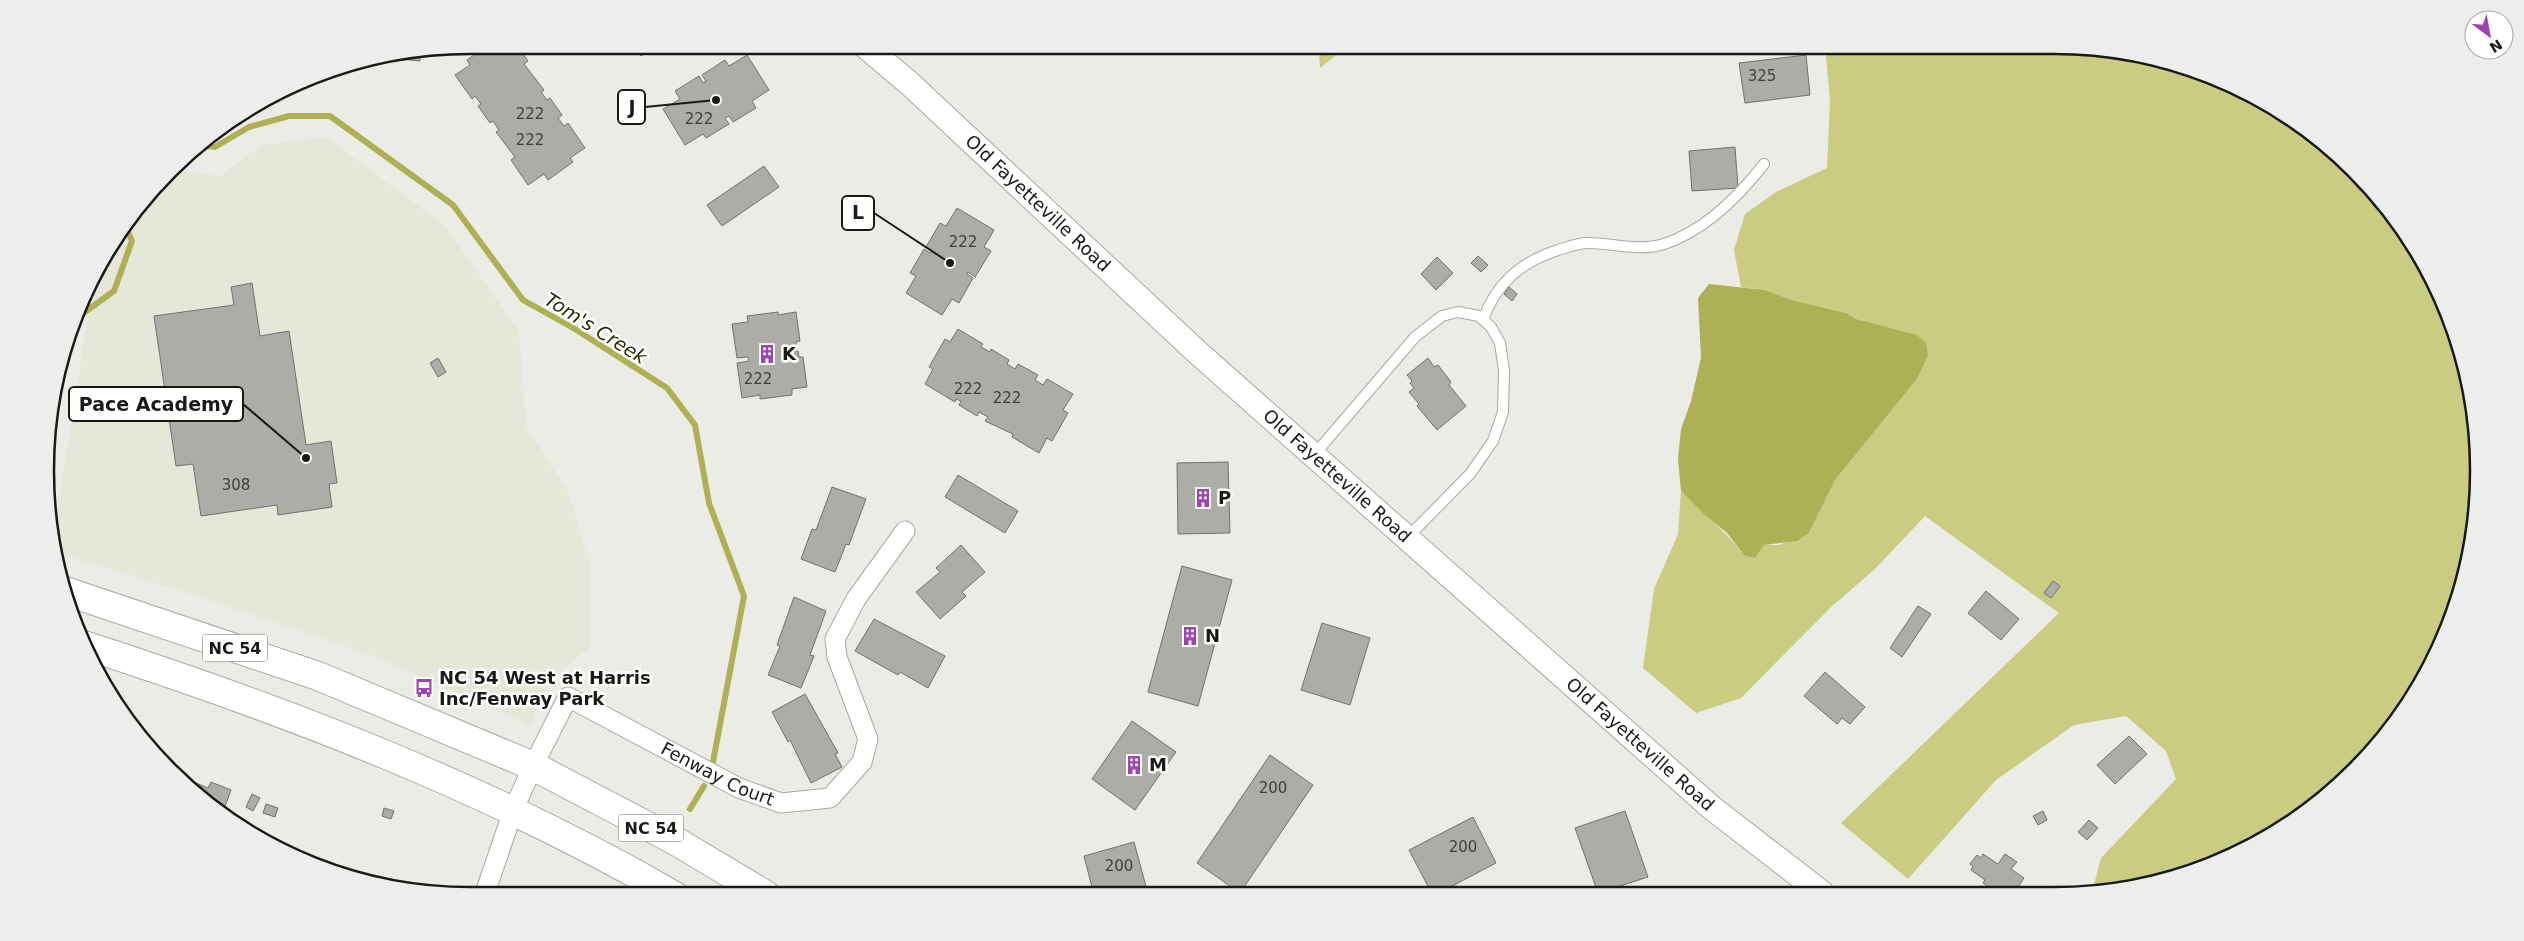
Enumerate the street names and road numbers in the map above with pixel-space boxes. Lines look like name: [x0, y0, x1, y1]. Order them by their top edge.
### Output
street label: Old Fayetteville Road: [961, 130, 1115, 276]
street label: Old Fayetteville Road: [1259, 405, 1416, 547]
road number: NC 54: [202, 634, 268, 661]
street label: Old Fayetteville Road: [1562, 673, 1719, 815]
street label: Fenway Court: [658, 737, 777, 810]
road number: NC 54: [618, 814, 684, 841]

